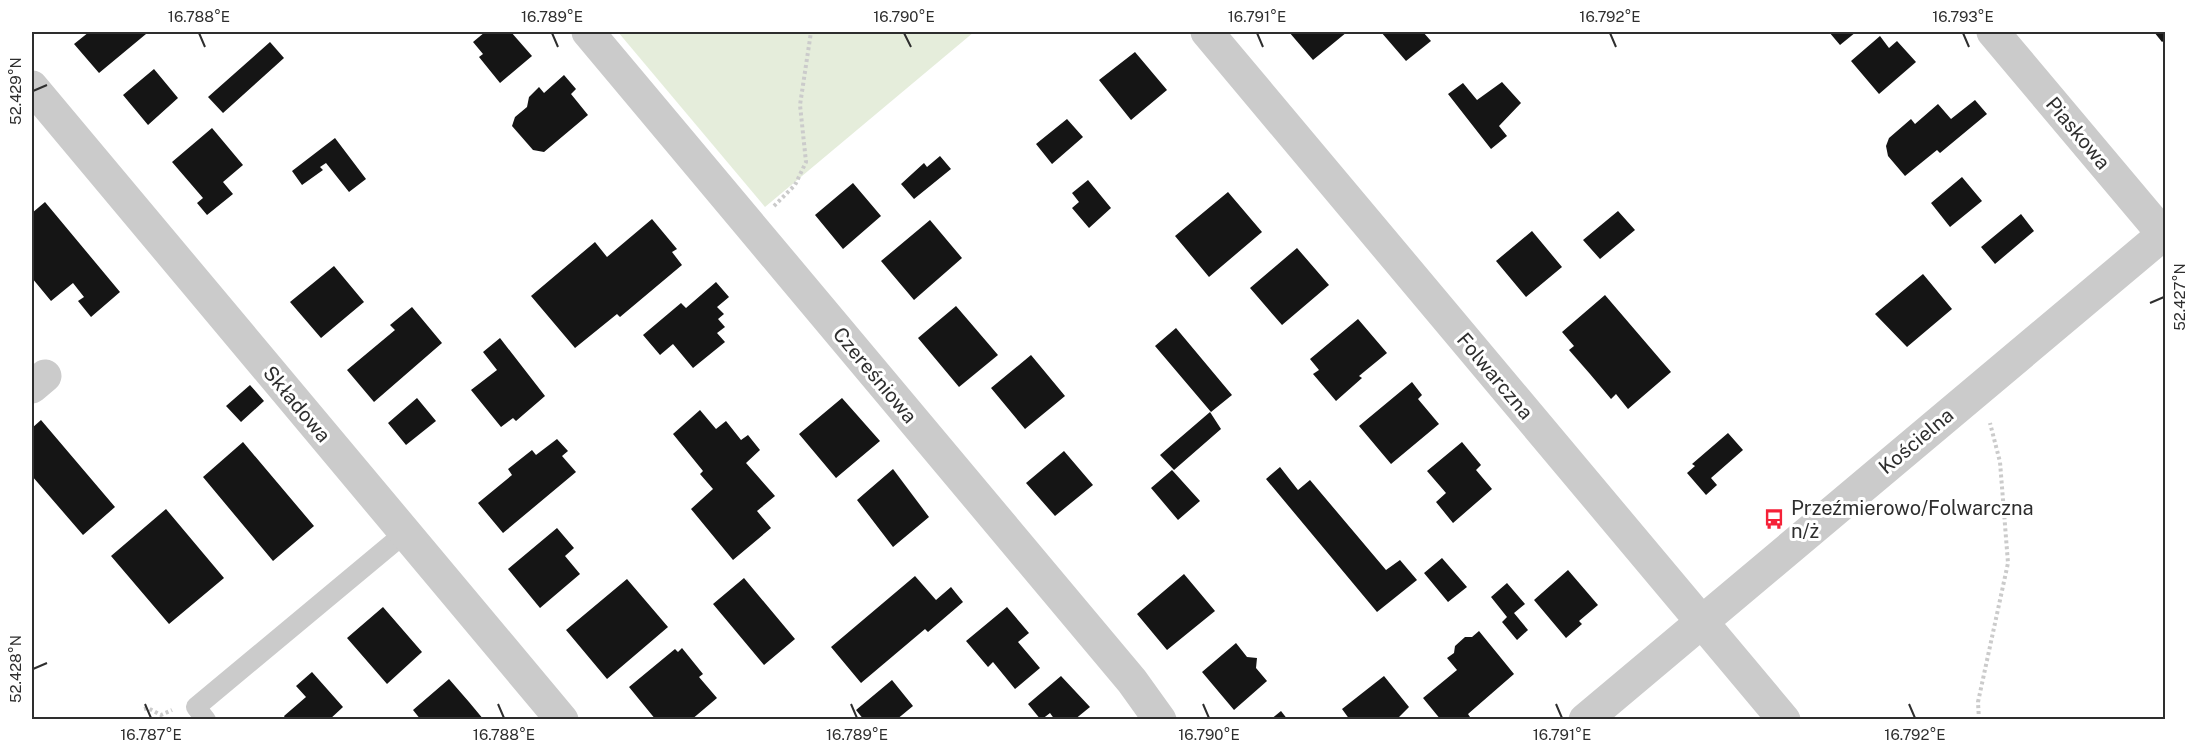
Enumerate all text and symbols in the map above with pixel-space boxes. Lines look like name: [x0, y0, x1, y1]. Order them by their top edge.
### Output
text: 16.788°E: [168, 8, 230, 25]
text: 16.789°E: [521, 8, 583, 25]
text: 16.790°E: [873, 8, 935, 25]
text: 16.791°E: [1228, 8, 1286, 25]
text: 16.792°E: [1579, 8, 1641, 25]
text: 16.793°E: [1932, 8, 1994, 25]
text: 52.429°N: [7, 57, 24, 125]
street label: Piaskowa: [2041, 92, 2115, 174]
text: 52.427°N: [2171, 263, 2188, 331]
street label: Czereśniowa: [828, 322, 922, 428]
street label: Folwarczna: [1452, 328, 1538, 424]
street label: Składowa: [258, 361, 336, 447]
street label: Kościelna: [1874, 403, 1958, 479]
place label: Przeźmierowo/Folwarczna n/ż: [1791, 496, 2034, 543]
bus stop icon: Przeźmierowo/Folwarczna n/ż: [1762, 507, 1786, 531]
text: 52.428°N: [7, 635, 24, 703]
text: 16.787°E: [120, 726, 182, 743]
text: 16.788°E: [473, 726, 535, 743]
text: 16.789°E: [826, 726, 888, 743]
text: 16.790°E: [1178, 726, 1240, 743]
text: 16.791°E: [1533, 726, 1591, 743]
text: 16.792°E: [1884, 726, 1946, 743]

